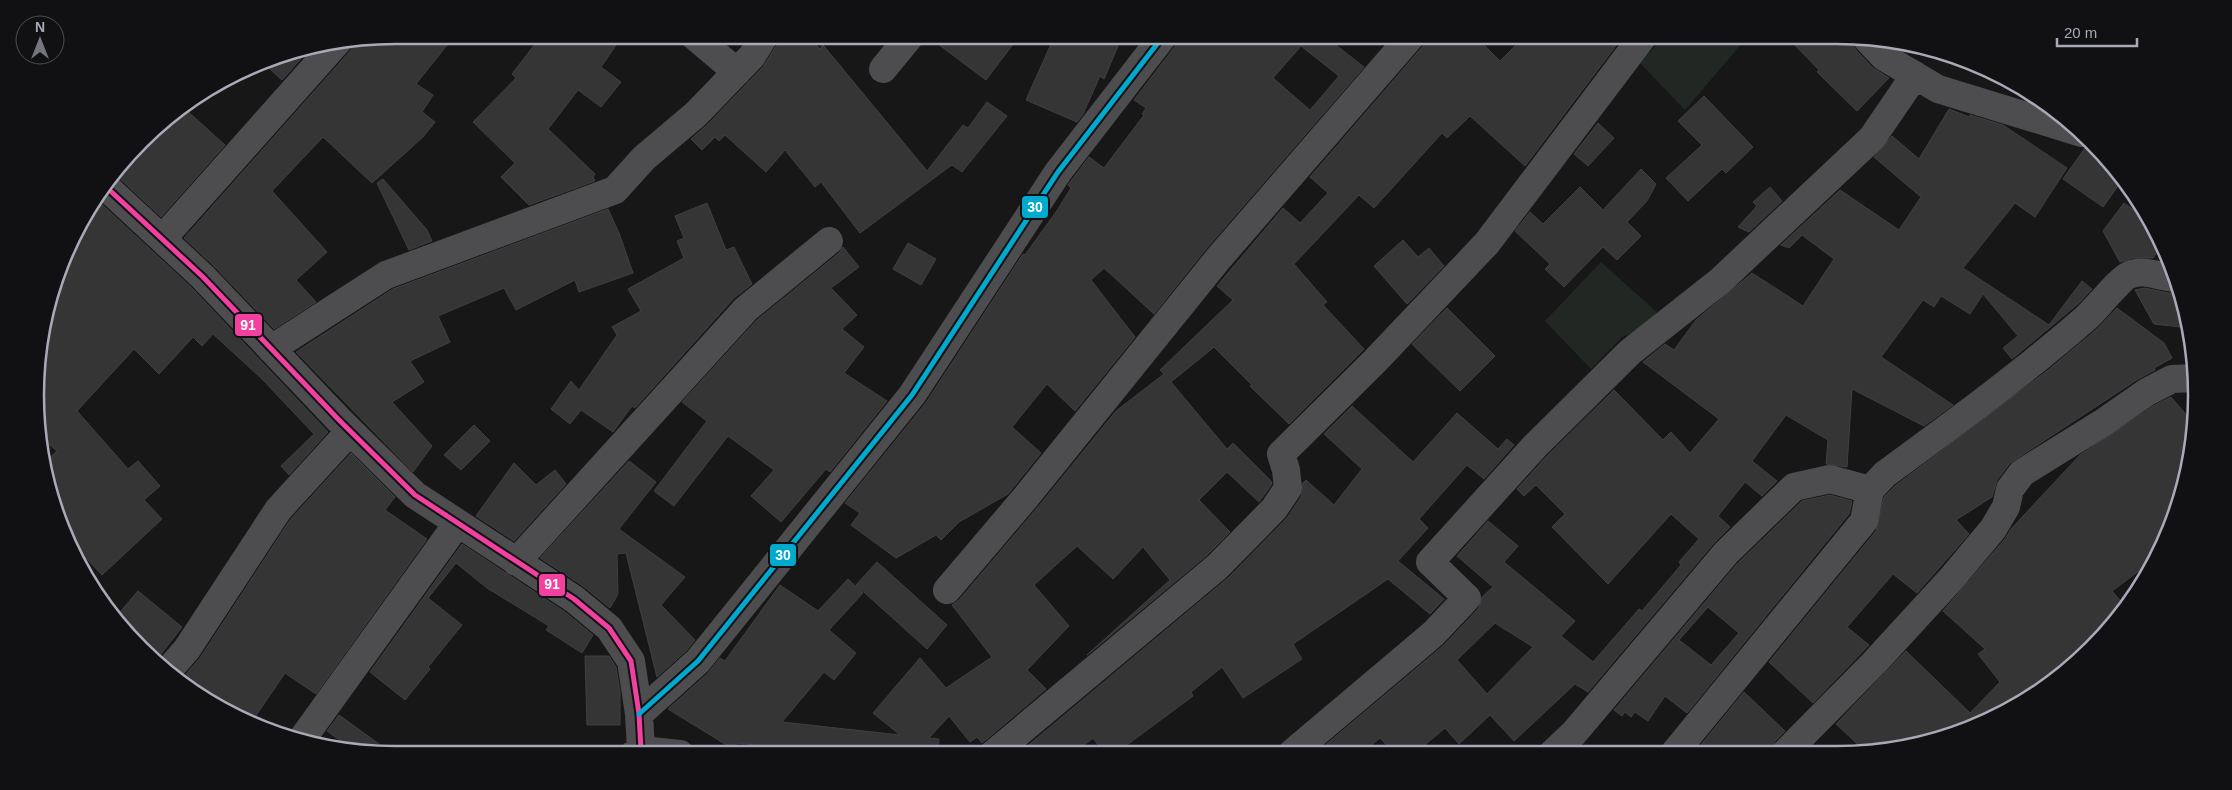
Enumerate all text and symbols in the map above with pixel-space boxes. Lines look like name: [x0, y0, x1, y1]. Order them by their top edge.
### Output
north arrow: [15, 15, 65, 65]
scale bar: [2057, 15, 2137, 47]
text: N: [35, 19, 45, 35]
text: 20 m: [2064, 24, 2097, 41]
line badge: 30: [1021, 195, 1049, 219]
text: 30: [1027, 199, 1043, 215]
line badge: 91: [234, 313, 263, 337]
text: 91: [240, 317, 256, 333]
line badge: 30: [769, 543, 797, 567]
text: 30: [775, 547, 791, 563]
line badge: 91: [538, 573, 566, 597]
text: 91: [544, 576, 560, 592]

